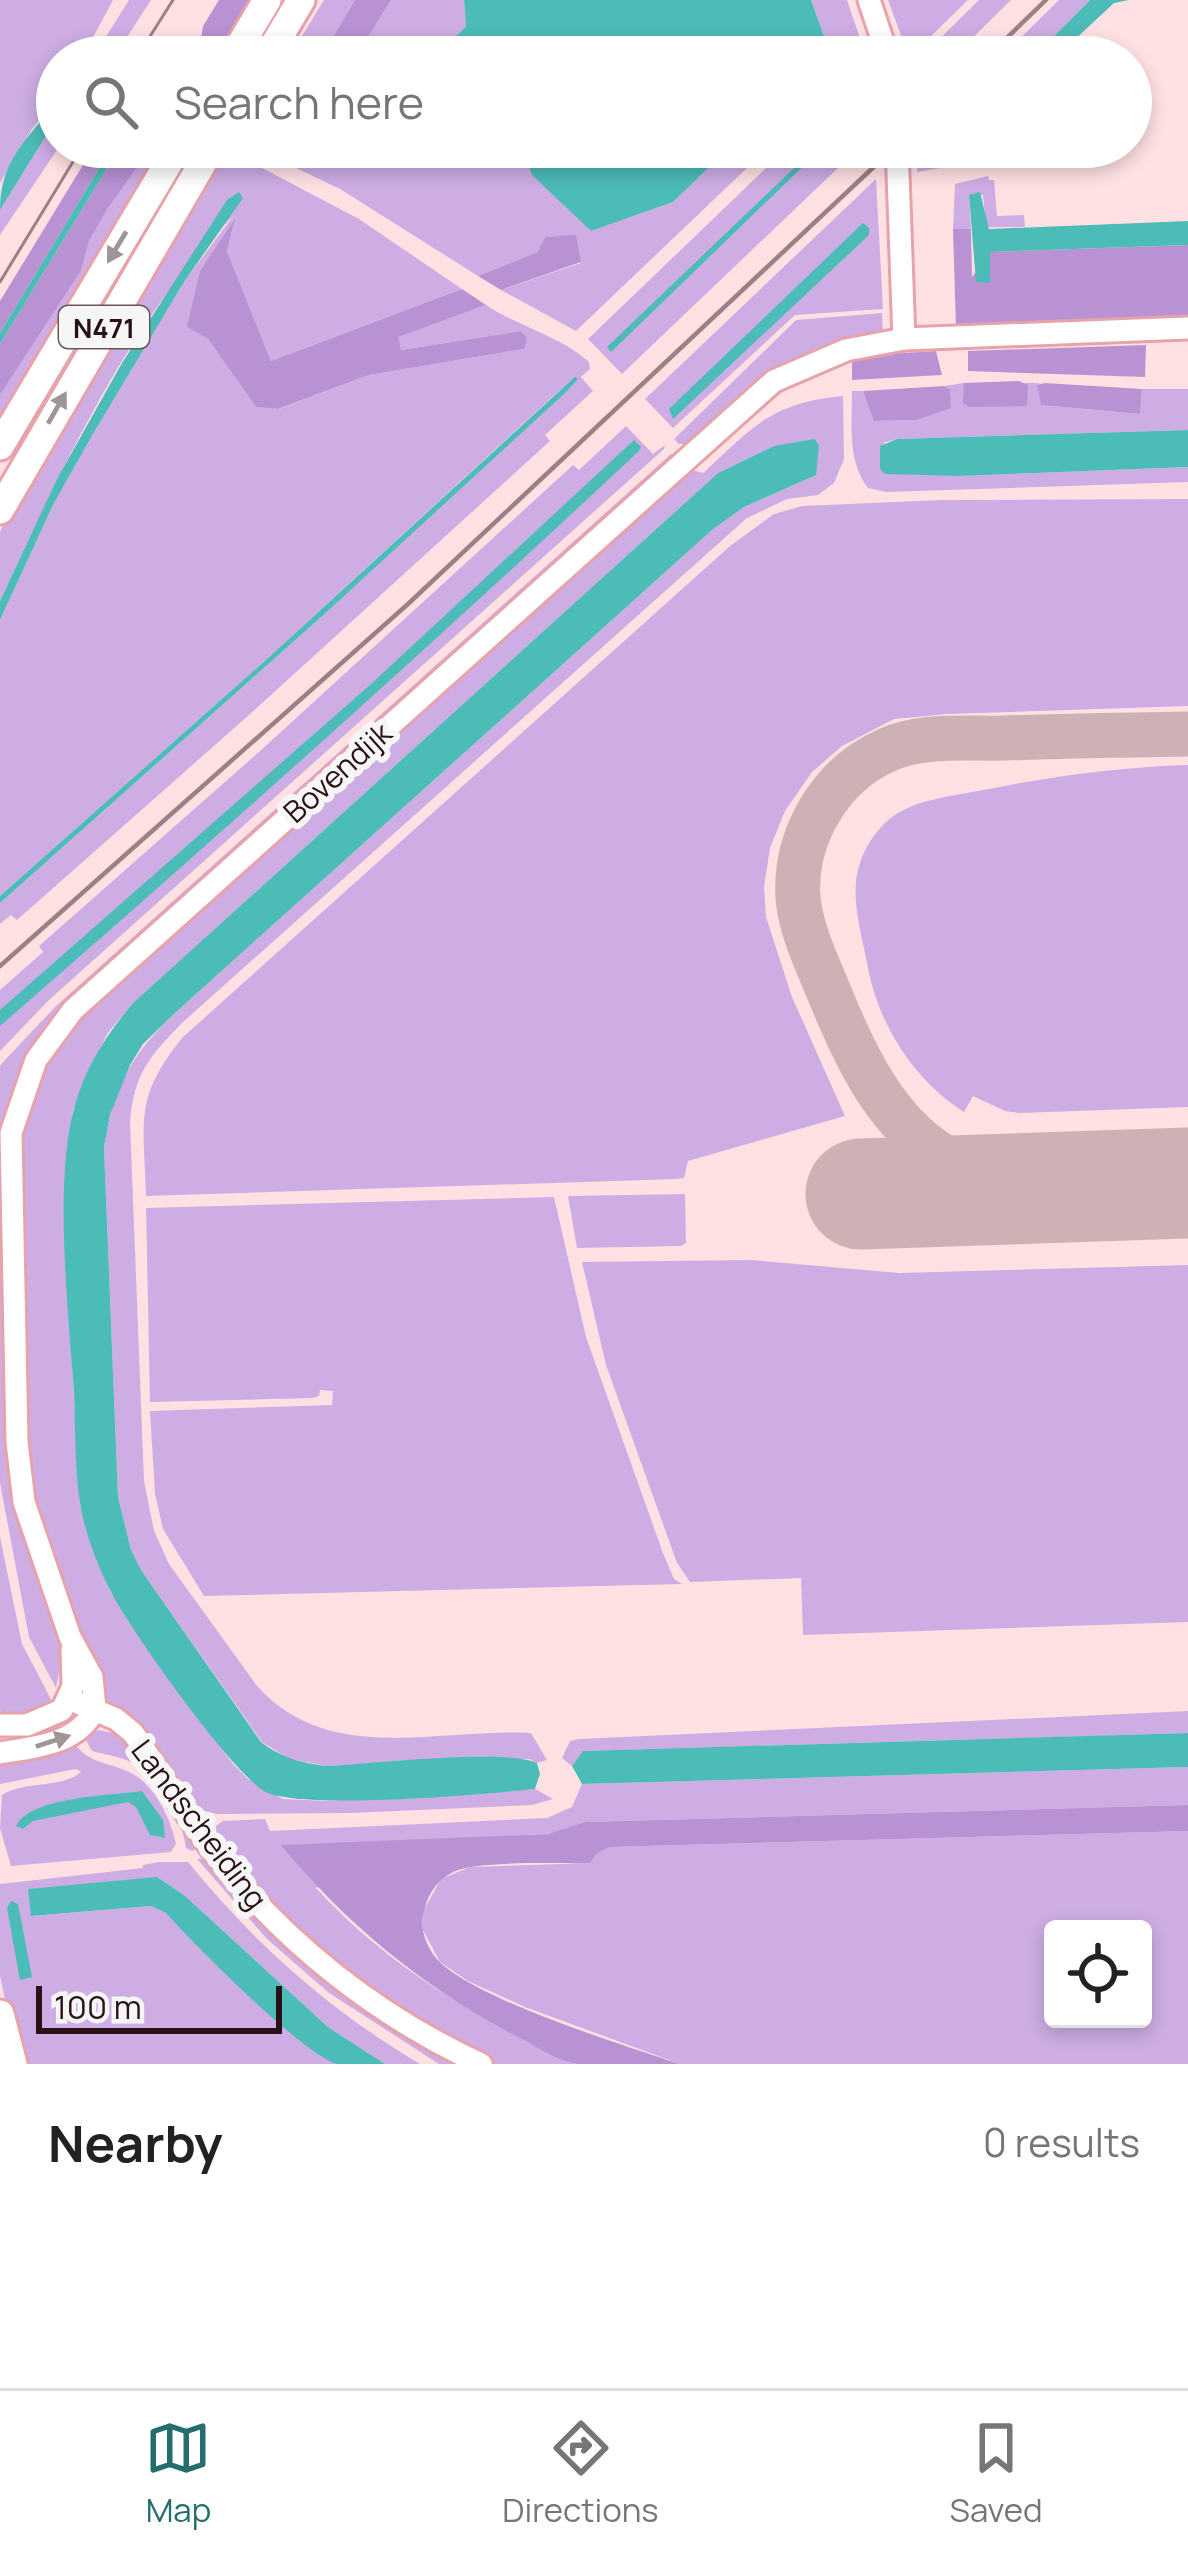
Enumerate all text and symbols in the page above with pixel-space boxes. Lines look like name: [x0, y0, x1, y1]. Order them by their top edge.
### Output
search box: [36, 36, 1152, 168]
icon: search: [78, 69, 144, 135]
text: Search here: [174, 71, 424, 133]
one-way arrow: [108, 230, 129, 264]
road number: N471: [59, 306, 149, 348]
one-way arrow: [45, 391, 66, 425]
street label: Bovendijk: [274, 712, 401, 831]
one-way arrow: [35, 1730, 72, 1749]
street label: Landscheiding: [123, 1731, 277, 1917]
map controls: [1044, 1920, 1152, 2028]
button: locate: [1044, 1920, 1152, 2028]
scale bar: [36, 1980, 282, 2033]
text: 100 m: [54, 1984, 142, 2029]
text: Nearby: [48, 2108, 223, 2177]
text: 0 results: [983, 2115, 1140, 2169]
tab: Map: [145, 2415, 211, 2532]
tab: Directions: [502, 2415, 659, 2532]
tab: Saved: [950, 2415, 1043, 2532]

